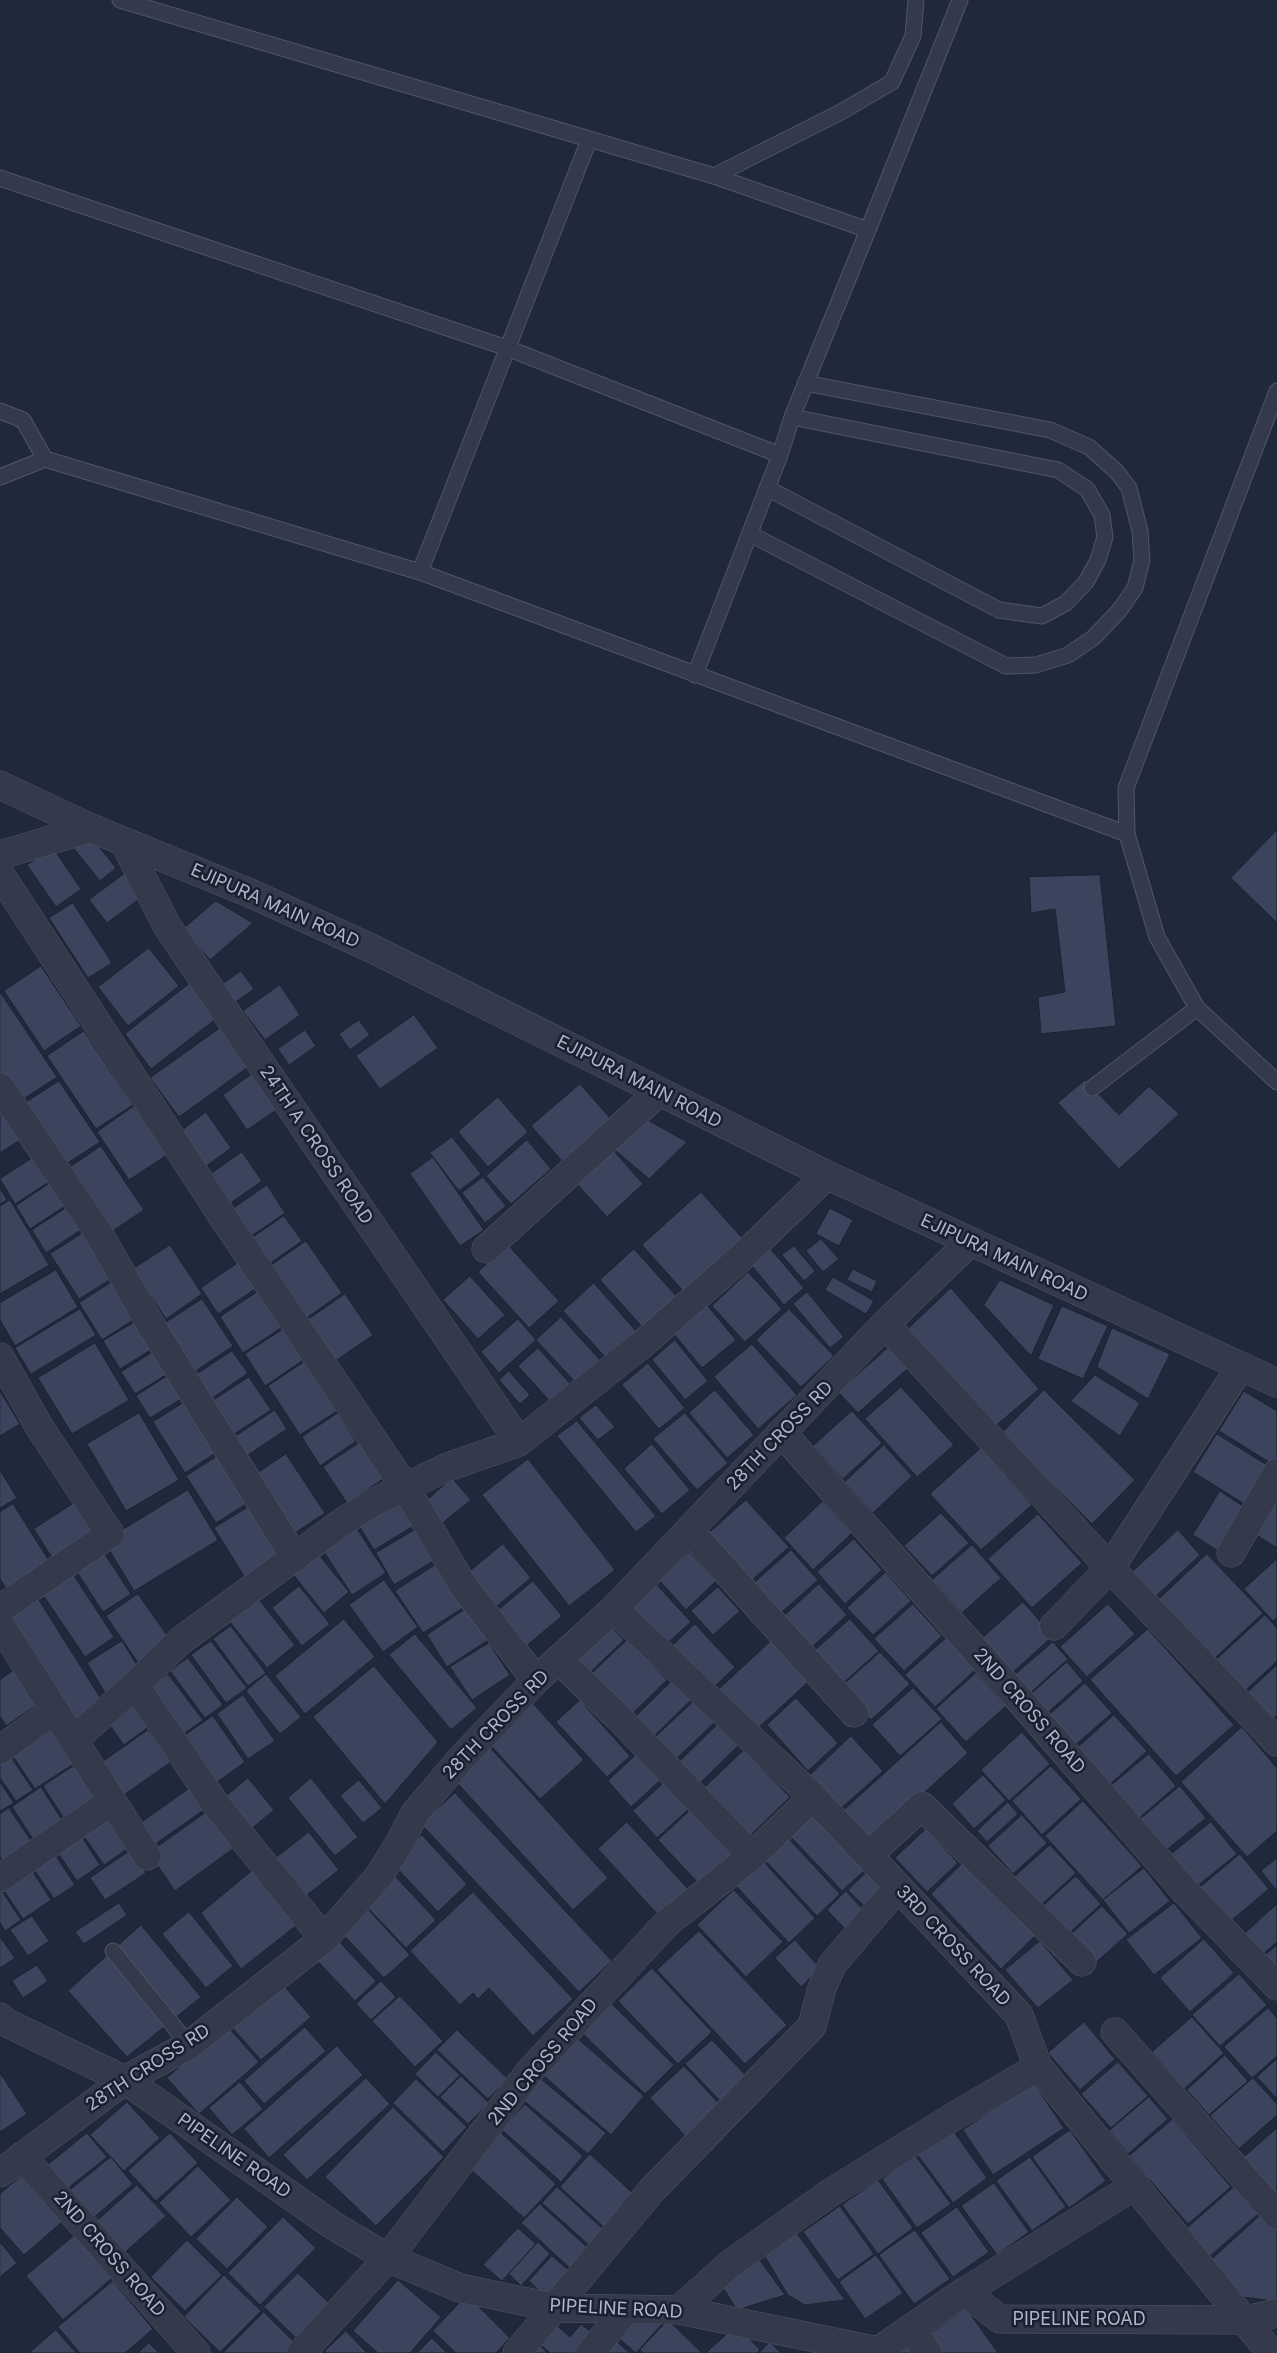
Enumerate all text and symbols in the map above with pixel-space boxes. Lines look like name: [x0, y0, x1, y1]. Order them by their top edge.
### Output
street label: EJIPURA MAIN ROAD: [187, 859, 363, 953]
street label: EJIPURA MAIN ROAD: [553, 1031, 725, 1133]
street label: 24TH A CROSS ROAD: [255, 1062, 377, 1228]
street label: EJIPURA MAIN ROAD: [917, 1210, 1091, 1306]
street label: 28TH CROSS RD: [722, 1377, 838, 1495]
street label: 2ND CROSS ROAD: [969, 1644, 1089, 1778]
street label: 28TH CROSS RD: [438, 1666, 554, 1784]
street label: 3RD CROSS ROAD: [891, 1881, 1015, 2011]
street label: 2ND CROSS ROAD: [483, 1994, 603, 2130]
street label: 28TH CROSS RD: [82, 2020, 214, 2116]
street label: PIPELINE ROAD: [173, 2109, 295, 2203]
street label: 2ND CROSS ROAD: [49, 2187, 169, 2321]
street label: PIPELINE ROAD: [549, 2295, 683, 2323]
street label: PIPELINE ROAD: [1012, 2309, 1146, 2331]

